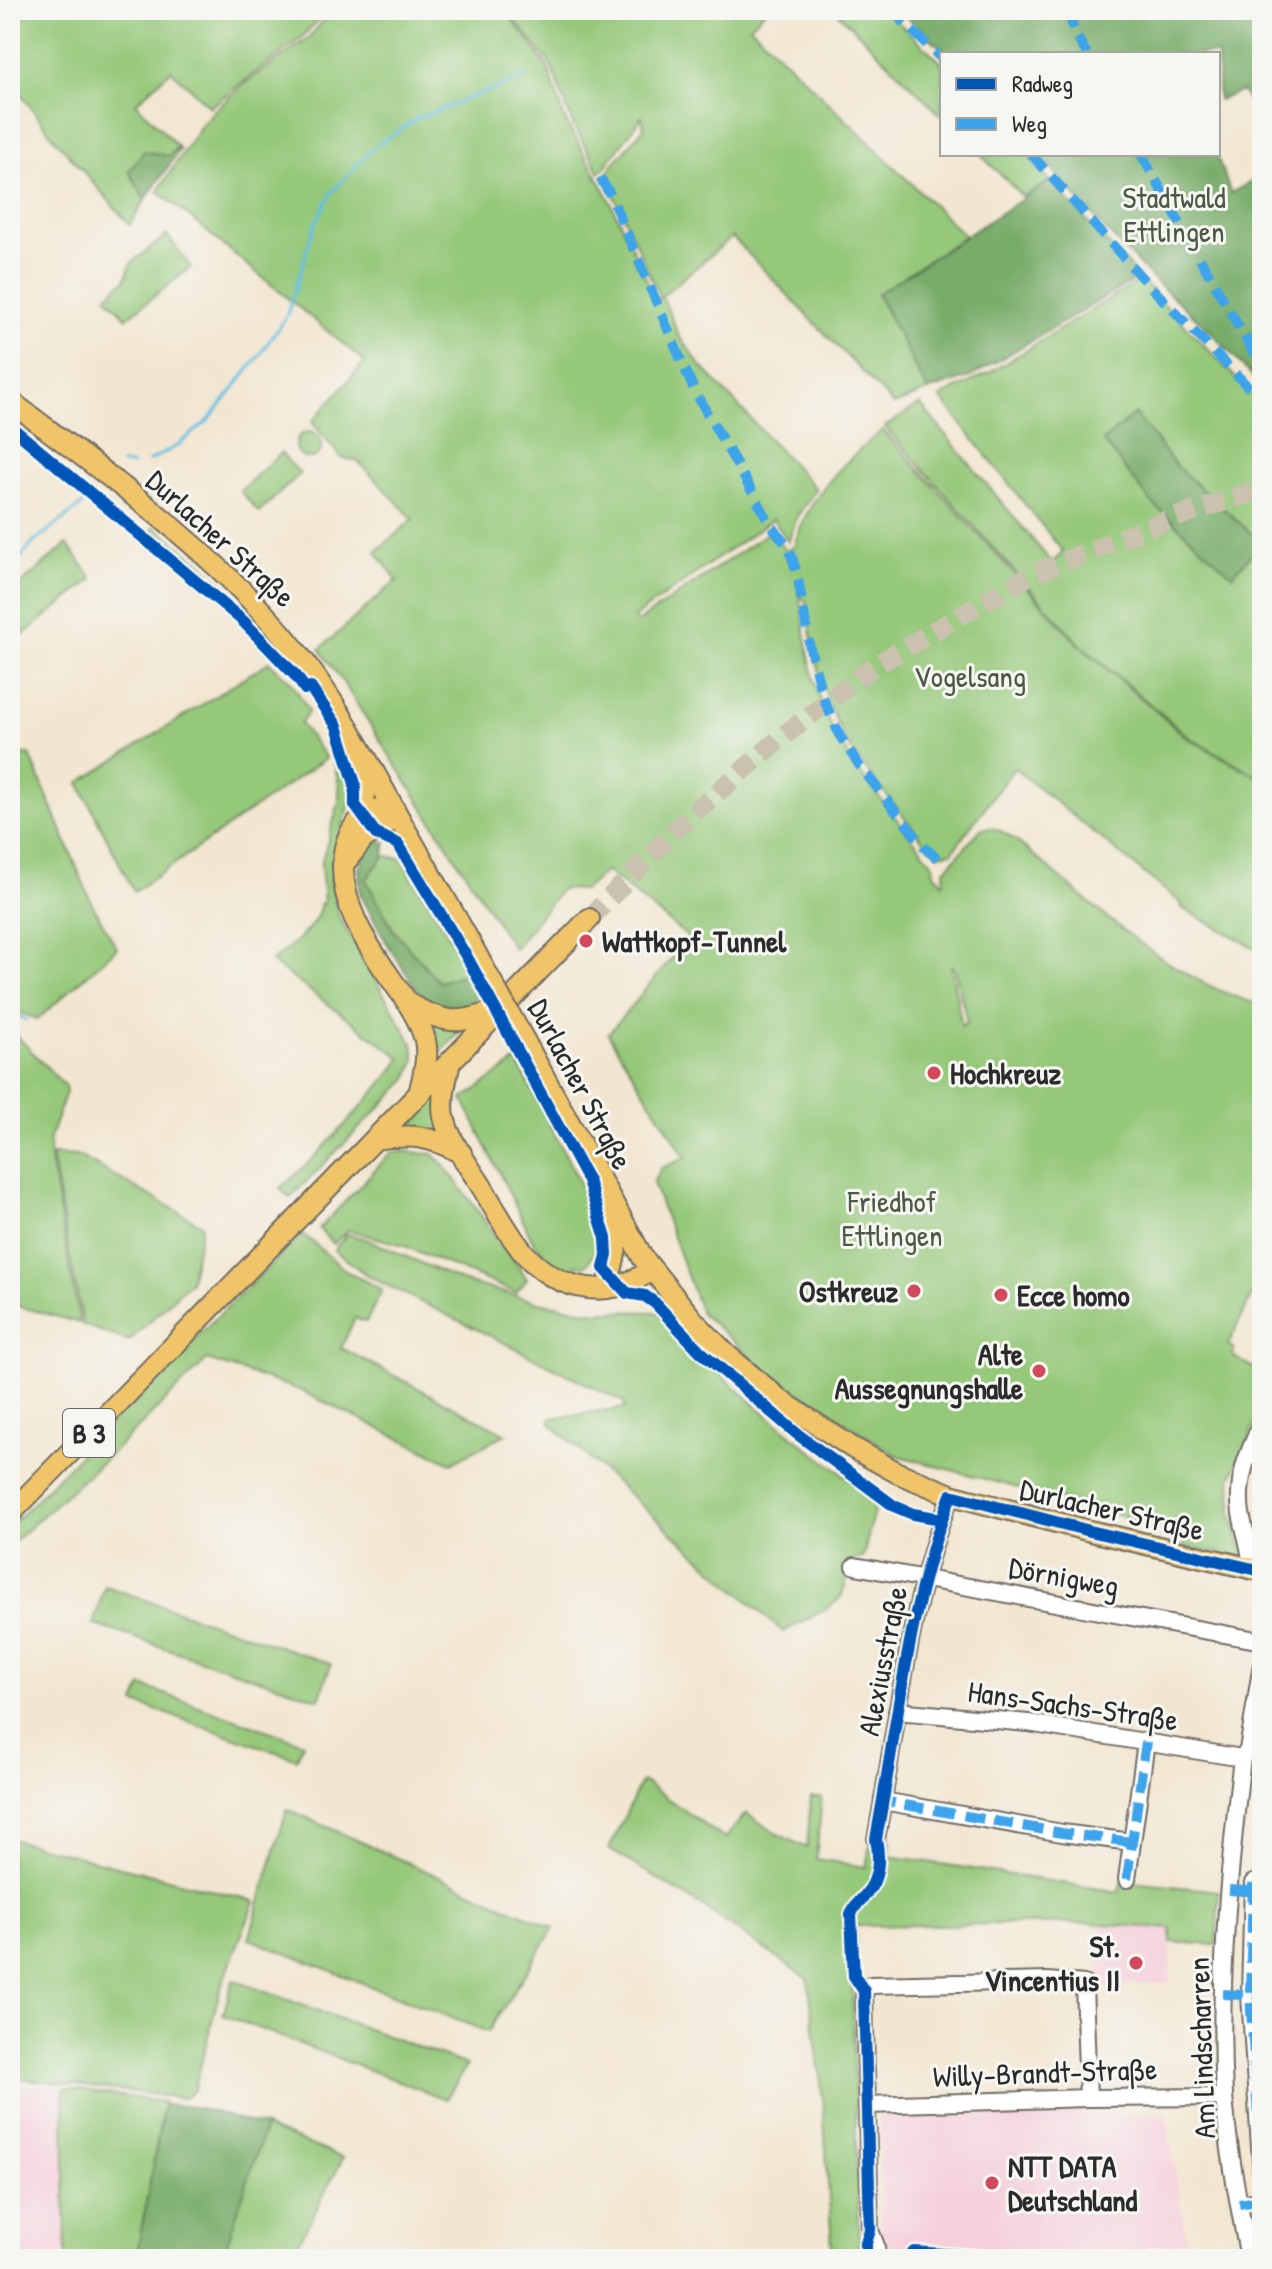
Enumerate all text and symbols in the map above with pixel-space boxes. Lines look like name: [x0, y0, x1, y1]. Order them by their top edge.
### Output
legend: [940, 52, 1220, 156]
text: Radweg: [1012, 67, 1073, 99]
text: Weg: [1012, 107, 1047, 139]
park label: Stadtwald Ettlingen: [1122, 177, 1226, 251]
street label: Durlacher Straße: [138, 460, 304, 616]
park label: Vogelsang: [914, 656, 1026, 696]
place label: Wattkopf-Tunnel: [602, 921, 787, 962]
marker: Wattkopf-Tunnel: [577, 932, 595, 950]
street label: Durlacher Straße: [519, 992, 643, 1176]
place label: Hochkreuz: [950, 1053, 1061, 1093]
marker: Hochkreuz: [925, 1064, 943, 1082]
park label: Friedhof Ettlingen: [841, 1181, 943, 1255]
place label: Ostkreuz: [799, 1271, 898, 1311]
place label: Ecce homo: [1017, 1275, 1130, 1315]
marker: Ostkreuz: [905, 1282, 923, 1300]
marker: Ecce homo: [992, 1286, 1010, 1304]
place label: Alte Aussegnungshalle: [835, 1334, 1023, 1409]
marker: Alte Aussegnungshalle: [1030, 1362, 1048, 1380]
road number: B 3: [63, 1409, 115, 1457]
street label: Durlacher Straße: [1016, 1468, 1208, 1550]
street label: Dörnigweg: [1006, 1547, 1122, 1605]
street label: Alexiusstraße: [848, 1583, 916, 1739]
street label: Hans-Sachs-Straße: [965, 1670, 1181, 1740]
place label: St. Vincentius II: [984, 1926, 1120, 2000]
marker: St. Vincentius II: [1127, 1954, 1145, 1972]
street label: Am Lindscharren: [1178, 1957, 1224, 2139]
street label: Willy-Brandt-Straße: [932, 2048, 1158, 2096]
place label: NTT DATA Deutschland: [1008, 2146, 1138, 2220]
marker: NTT DATA Deutschland: [983, 2174, 1001, 2192]

